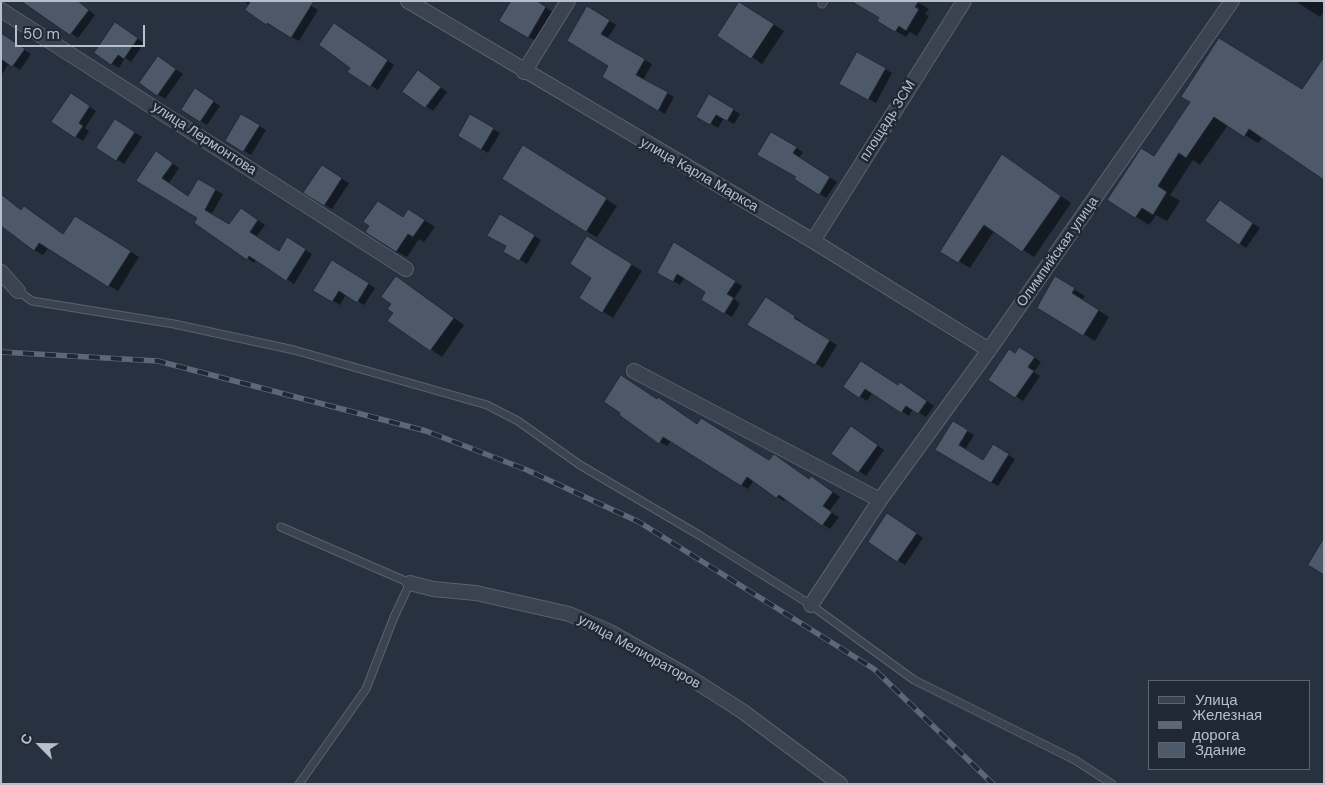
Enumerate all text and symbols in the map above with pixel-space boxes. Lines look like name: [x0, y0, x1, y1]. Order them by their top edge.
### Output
scale bar: [18, 15, 148, 47]
text: 50 m: [23, 24, 60, 44]
street label: площадь ЗСМ: [856, 77, 920, 165]
street label: улица Лермонтова: [149, 99, 259, 179]
street label: улица Карла Маркса: [637, 134, 761, 216]
street label: Олимпийская улица: [1014, 194, 1102, 310]
street label: улица Мелиораторов: [575, 611, 703, 693]
legend: [1148, 680, 1310, 770]
text: Улица: [1195, 690, 1238, 710]
text: Железная дорога: [1192, 705, 1262, 745]
north arrow: [15, 720, 65, 770]
text: С: [16, 731, 36, 747]
text: Здание: [1195, 740, 1246, 760]

